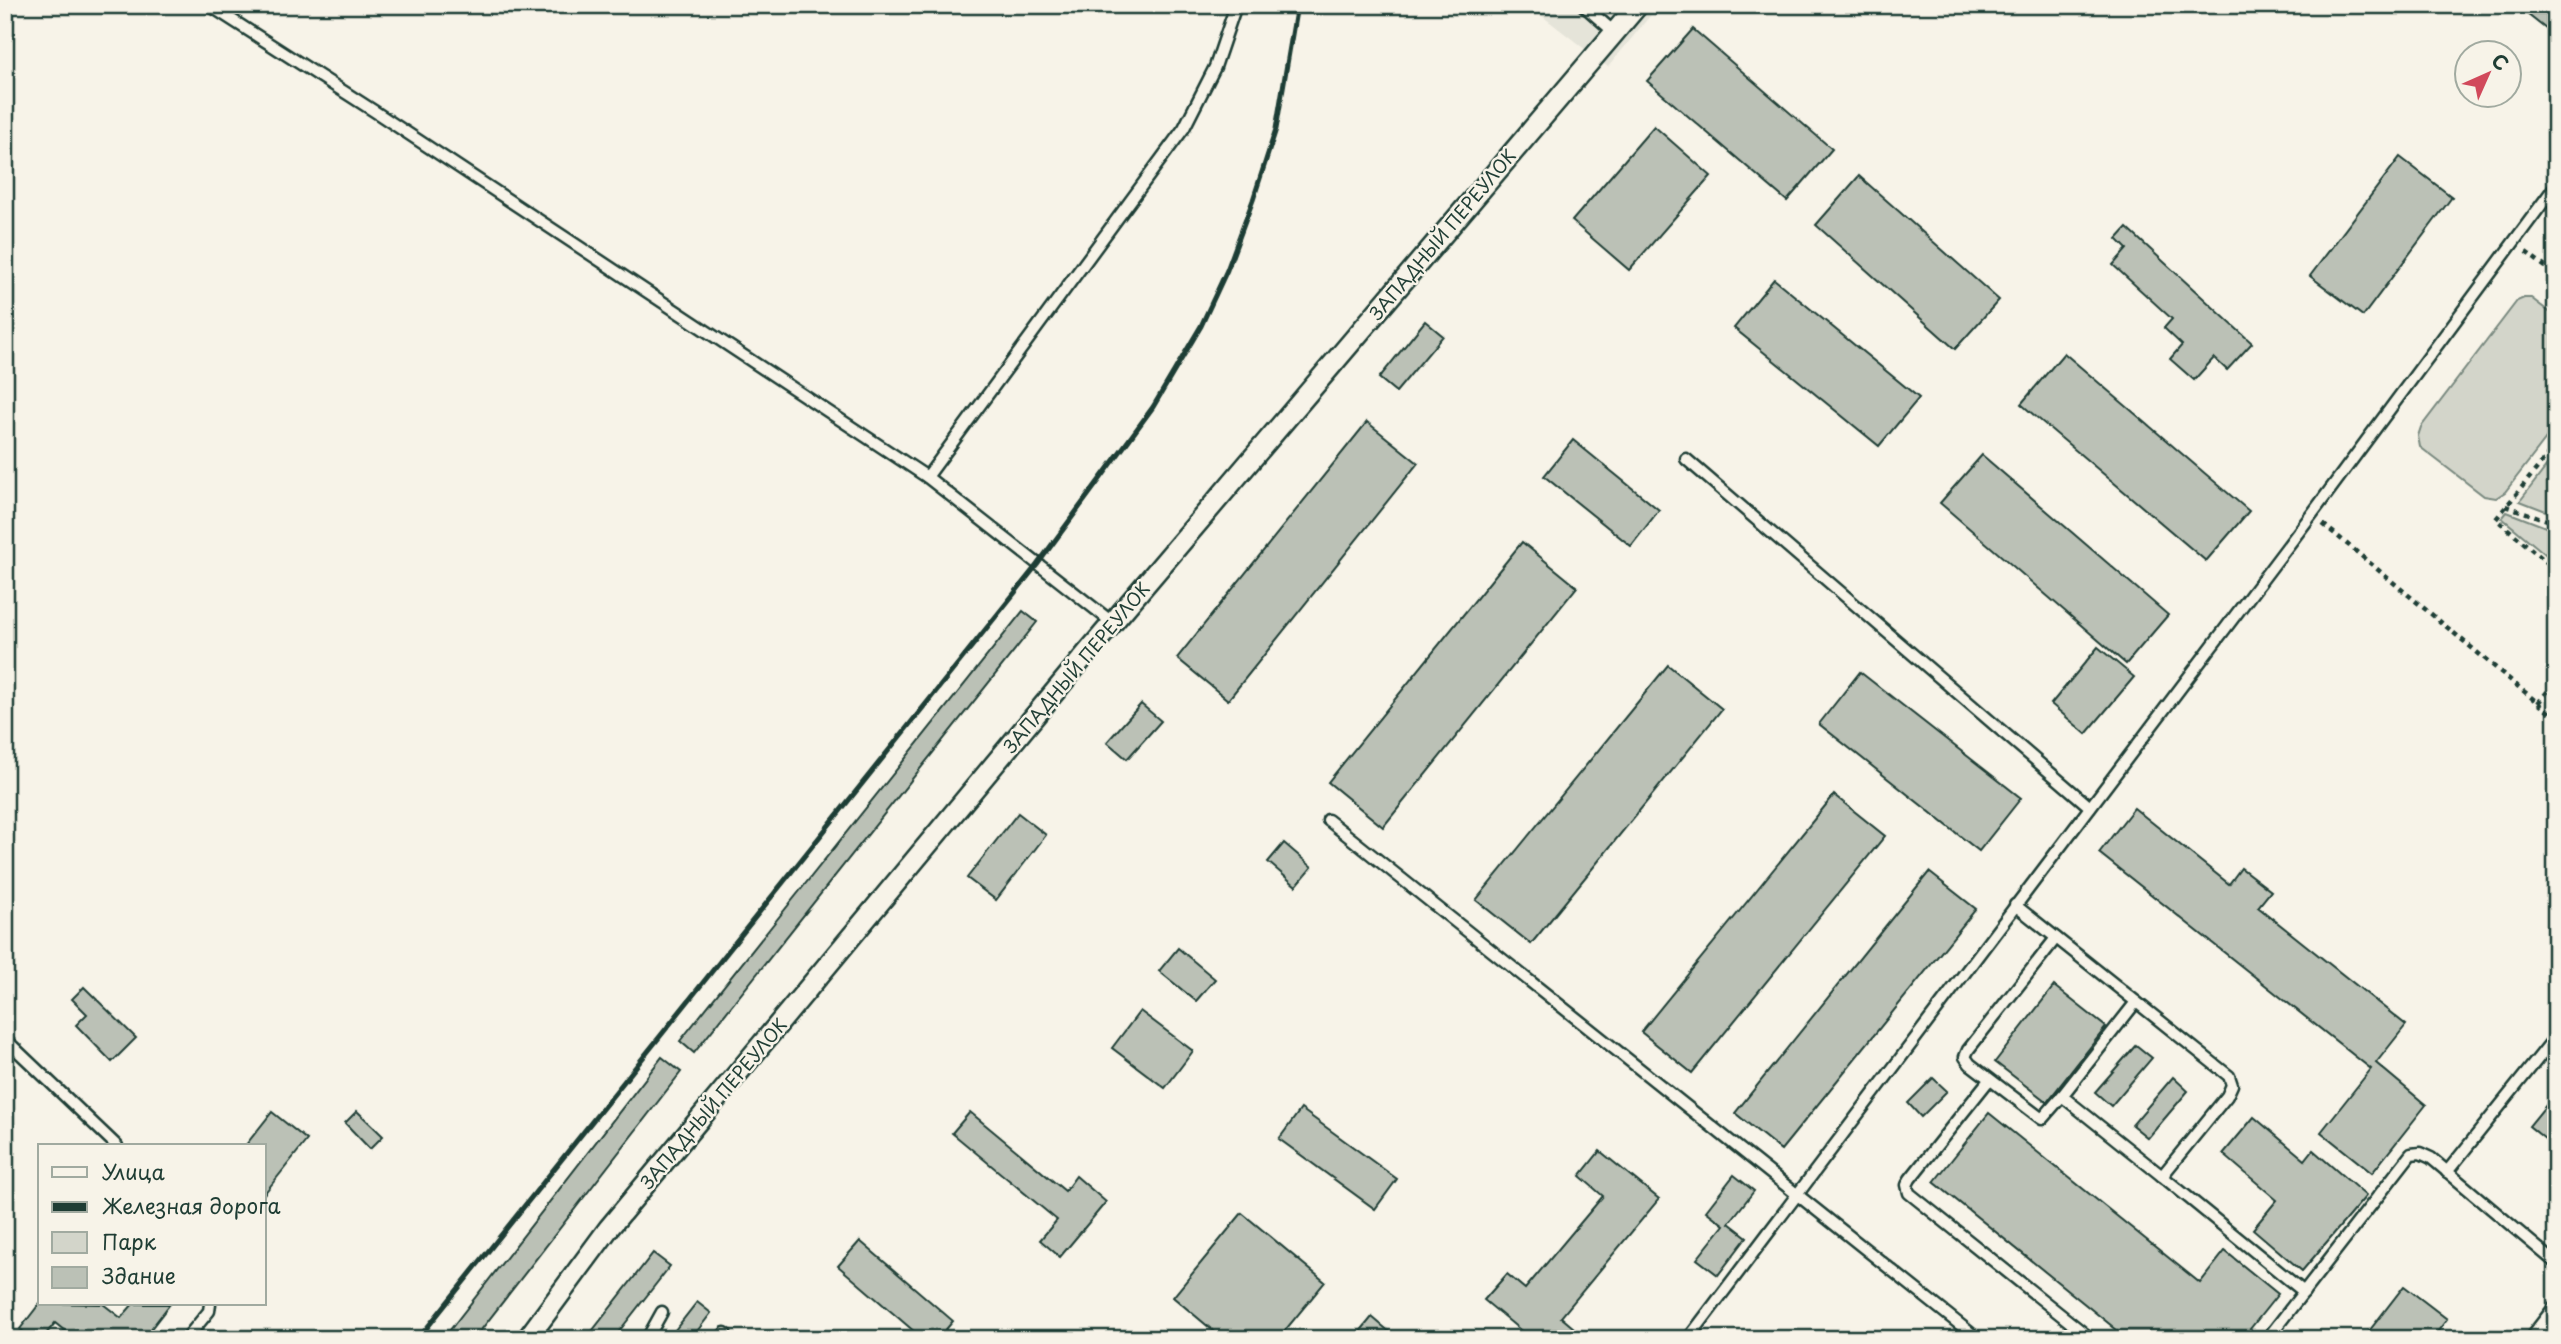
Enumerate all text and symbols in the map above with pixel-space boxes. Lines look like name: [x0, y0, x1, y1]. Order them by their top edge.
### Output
north arrow: [2452, 38, 2522, 108]
text: С: [2486, 46, 2516, 76]
street label: ЗАПАДНЫЙ ПЕРЕУЛОК: [1362, 143, 1522, 325]
street label: ЗАПАДНЫЙ ПЕРЕУЛОК: [996, 576, 1156, 758]
street label: ЗАПАДНЫЙ ПЕРЕУЛОК: [633, 1012, 793, 1194]
legend: [38, 1144, 266, 1306]
text: Улица: [102, 1155, 165, 1187]
text: Железная дорога: [102, 1189, 280, 1221]
text: Парк: [102, 1225, 157, 1257]
text: Здание: [102, 1259, 176, 1291]

